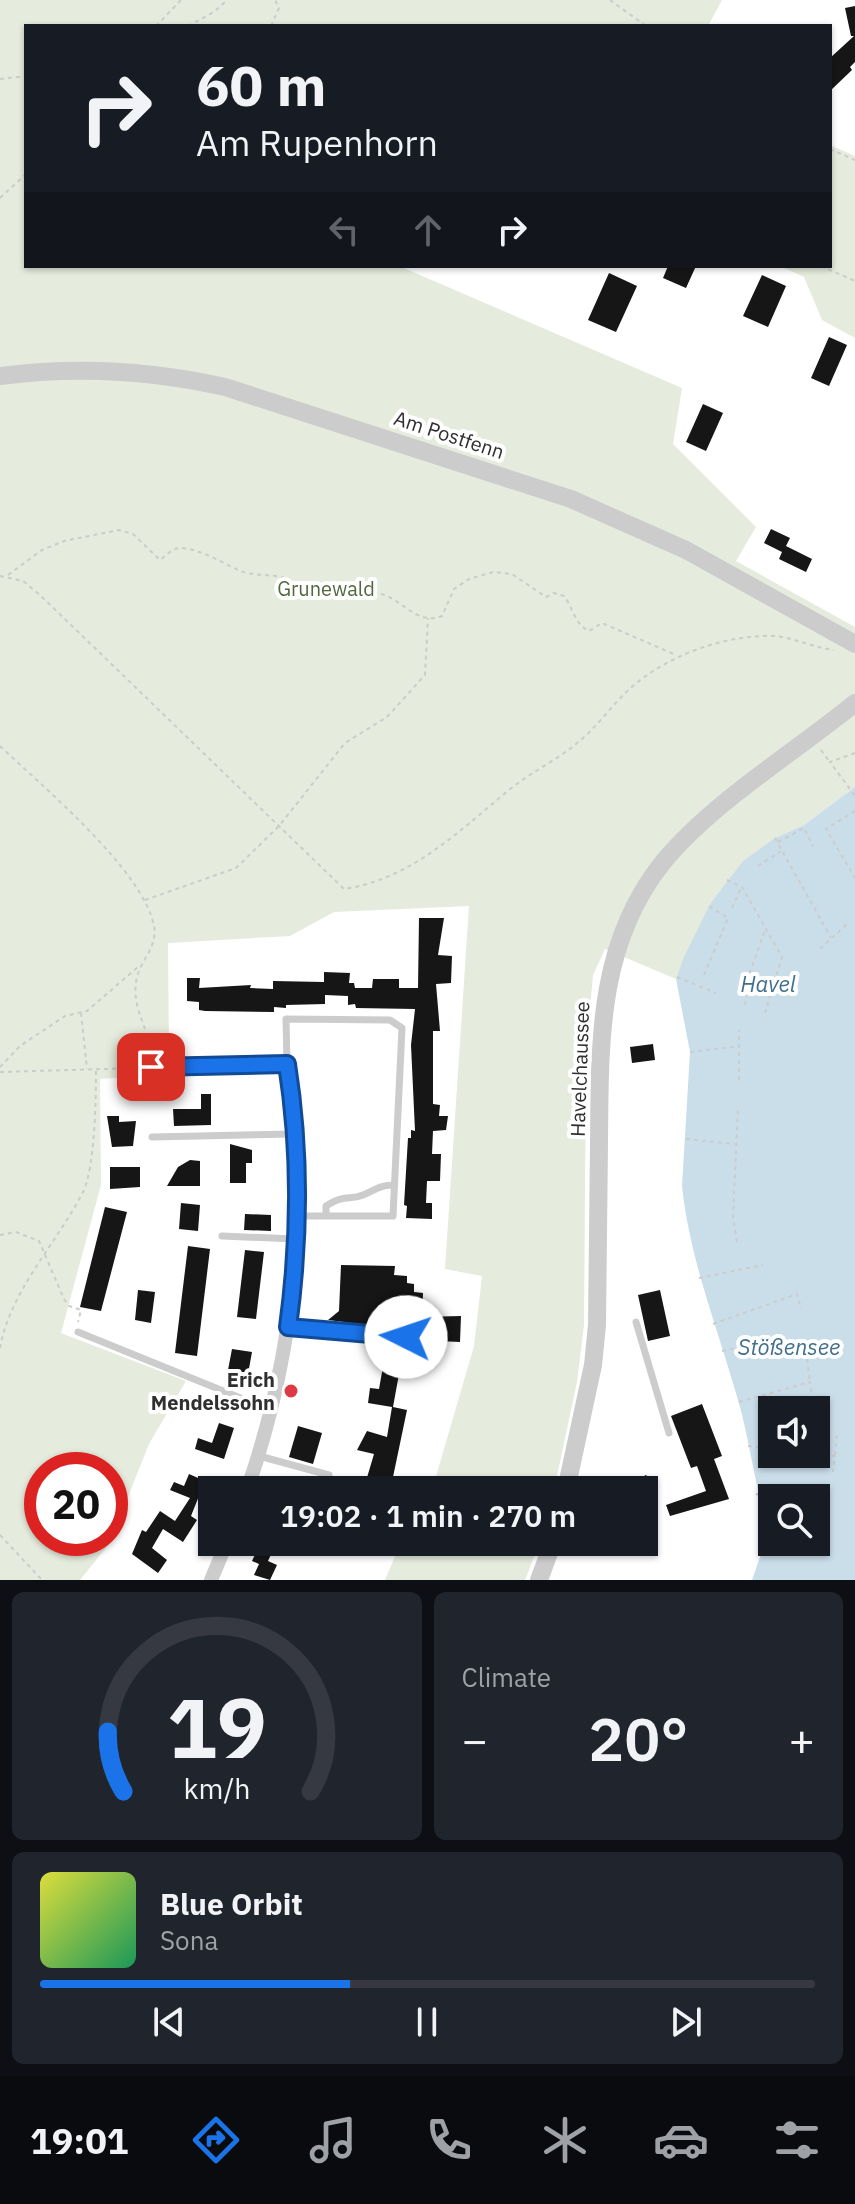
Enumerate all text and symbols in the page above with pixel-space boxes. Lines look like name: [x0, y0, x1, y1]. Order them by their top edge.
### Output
text: 60 m: [196, 49, 326, 121]
icon: right: [64, 56, 168, 160]
text: Am Rupenhorn: [196, 119, 438, 166]
icon: left: [322, 208, 366, 252]
icon: ahead: [406, 208, 450, 252]
icon: right: [490, 208, 534, 252]
street label: Am Postfenn: [391, 404, 508, 465]
park label: Grunewald: [277, 575, 375, 602]
water label: Havel: [740, 969, 796, 998]
street label: Havelchaussee: [564, 1001, 595, 1137]
pin: [117, 1033, 185, 1101]
icon: arrive: [129, 1045, 173, 1089]
position arrow: [364, 1295, 448, 1379]
water label: Stößensee: [738, 1332, 840, 1361]
place label: Erich Mendelssohn: [151, 1366, 275, 1416]
marker: Erich Mendelssohn: [282, 1382, 300, 1400]
map controls: [758, 1396, 830, 1556]
button: sound: [758, 1396, 830, 1468]
speed limit sign: 20: [24, 1452, 128, 1556]
button: search: [758, 1484, 830, 1556]
text: 19:02 · 1 min · 270 m: [280, 1496, 576, 1535]
text: Climate: [462, 1660, 551, 1694]
text: 19: [167, 1673, 267, 1781]
text: 20°: [588, 1699, 688, 1778]
text: −: [462, 1711, 488, 1768]
text: +: [789, 1711, 815, 1768]
text: km/h: [183, 1770, 250, 1807]
text: Blue Orbit: [160, 1884, 303, 1923]
text: Sona: [160, 1923, 218, 1957]
icon: previous: [147, 2000, 191, 2044]
icon: pause: [405, 2000, 449, 2044]
icon: next: [664, 2000, 708, 2044]
icon: directions: [188, 2112, 244, 2168]
icon: music: [305, 2112, 361, 2168]
icon: phone: [421, 2112, 477, 2168]
icon: climate: [537, 2112, 593, 2168]
icon: car: [653, 2112, 709, 2168]
icon: filters: [769, 2112, 825, 2168]
text: 19:01: [30, 2117, 128, 2164]

